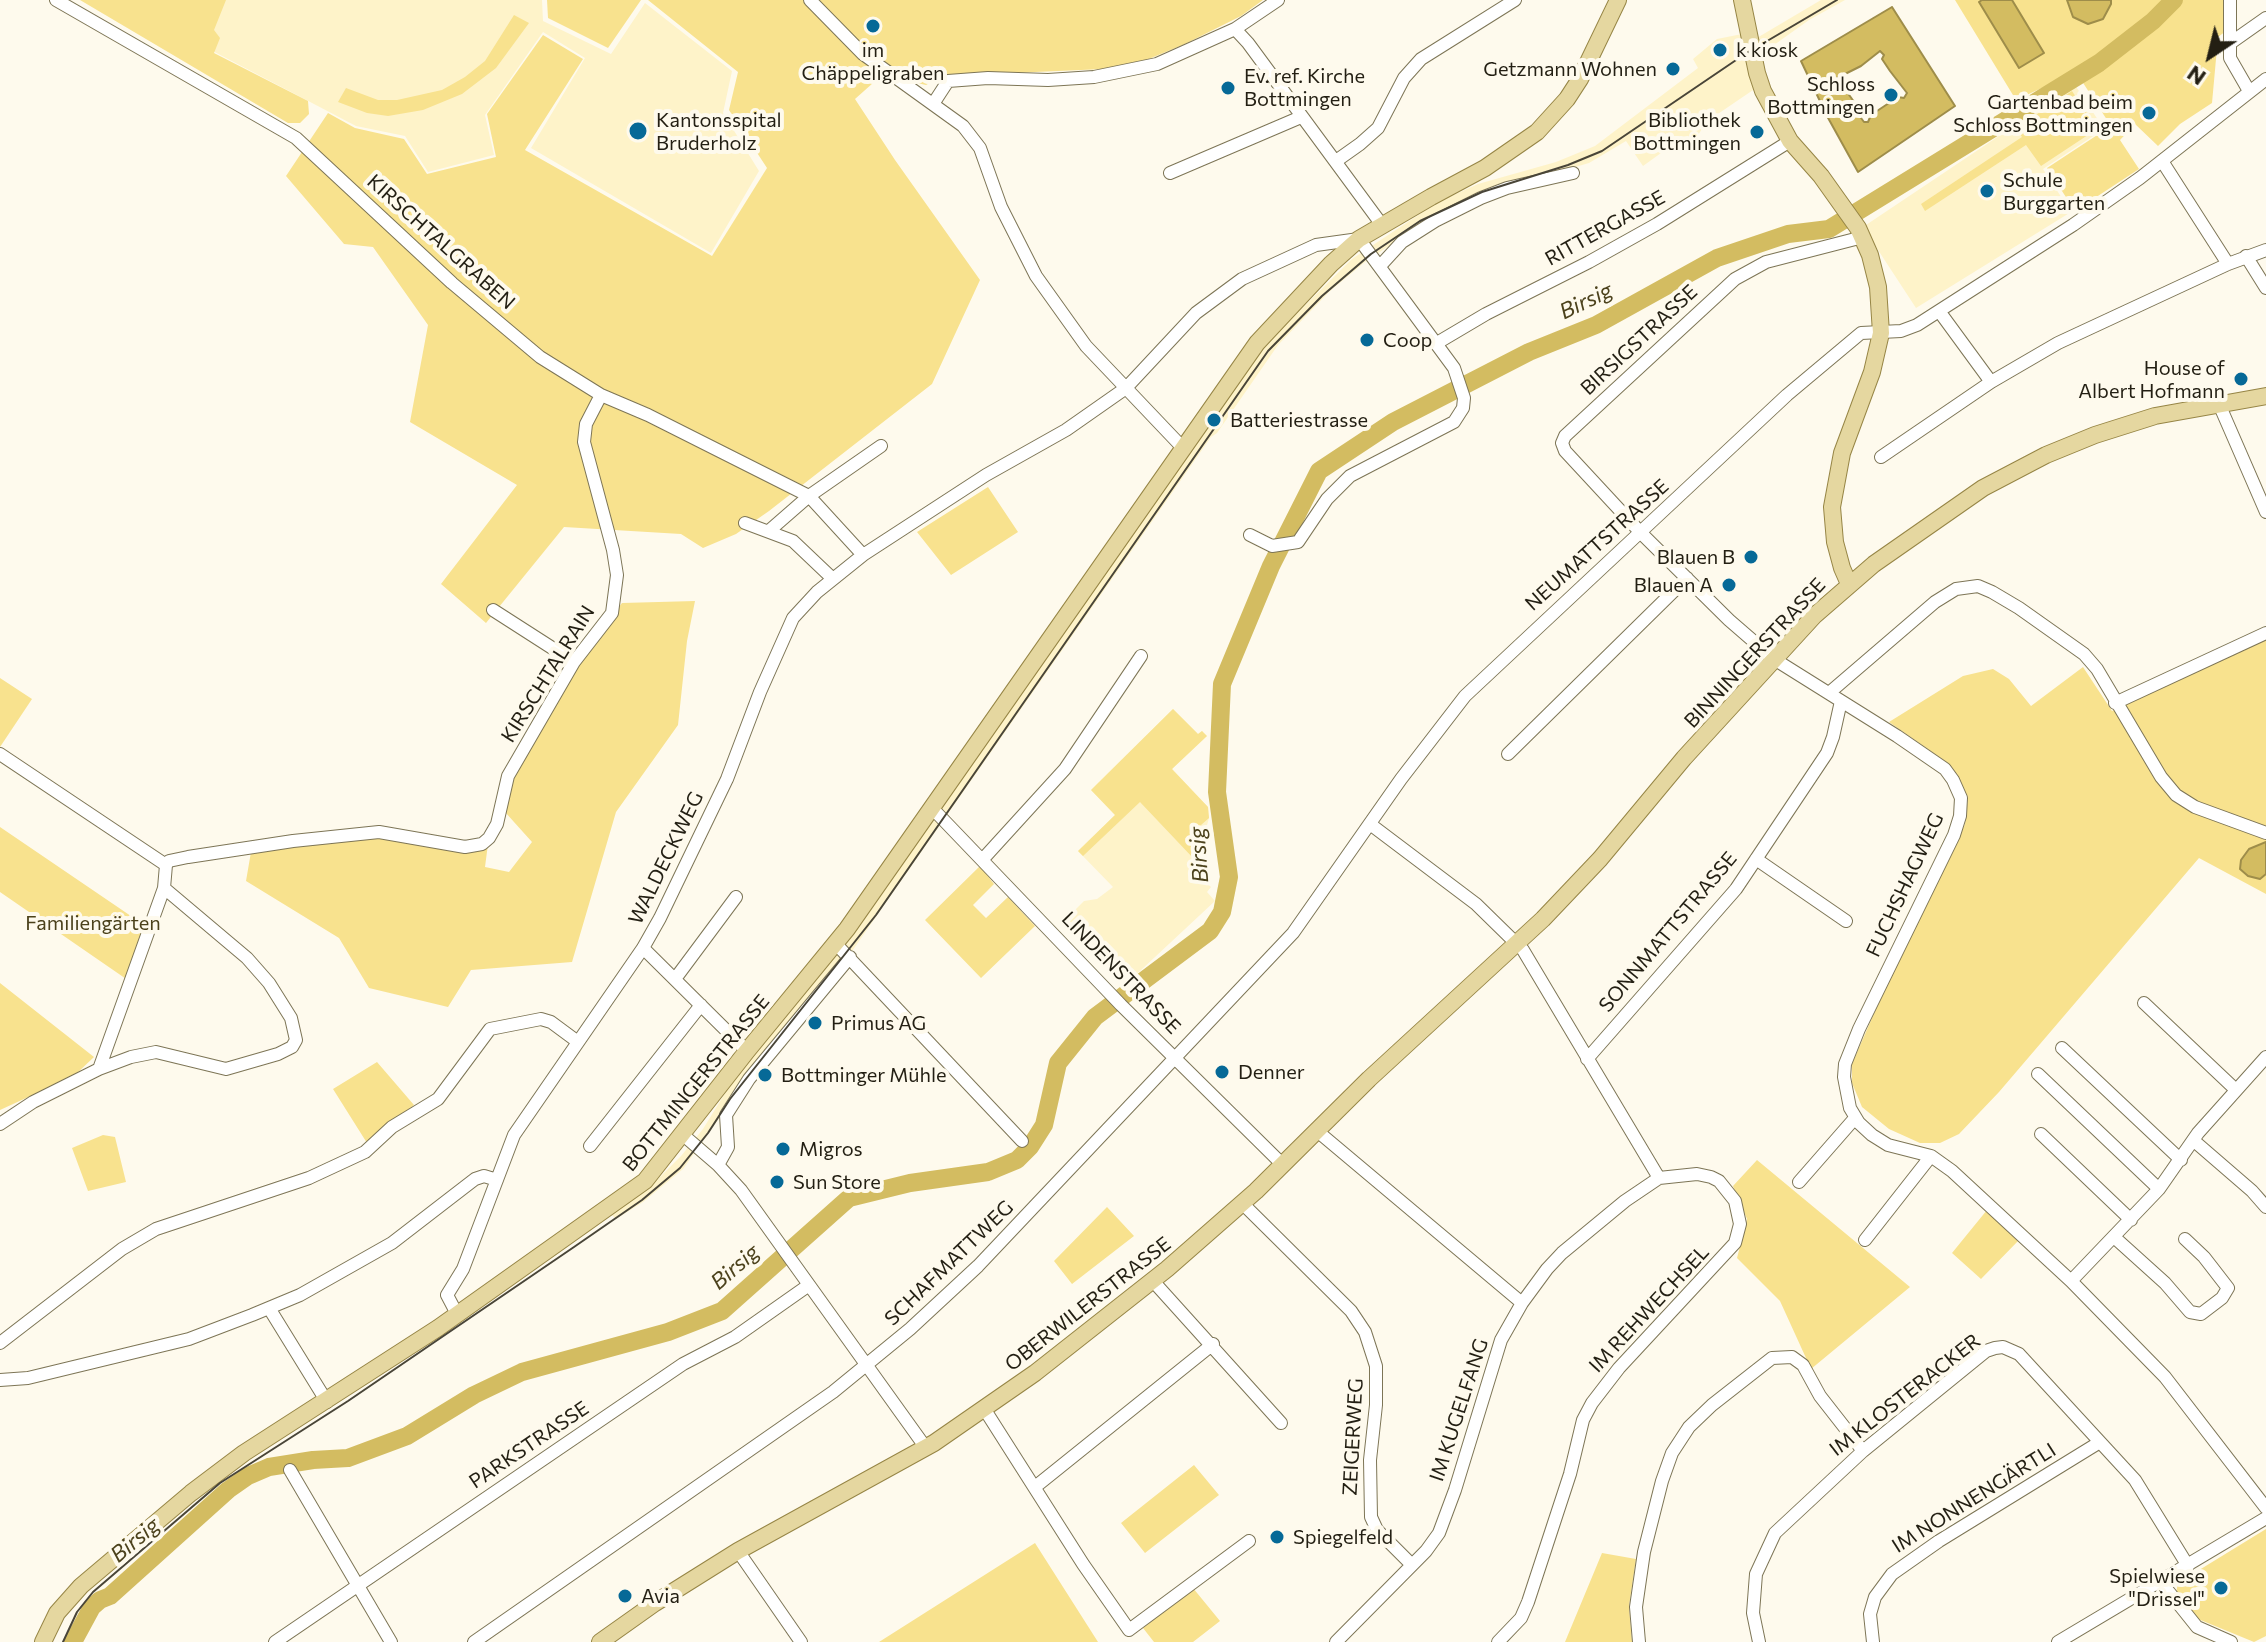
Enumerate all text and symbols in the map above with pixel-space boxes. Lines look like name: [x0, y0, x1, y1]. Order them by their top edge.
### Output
north arrow: [2170, 16, 2250, 96]
marker: im Chäppeligraben: [864, 17, 882, 35]
place label: im Chäppeligraben: [802, 38, 944, 85]
place label: k kiosk: [1736, 38, 1798, 62]
marker: k kiosk: [1711, 41, 1729, 59]
place label: Getzmann Wohnen: [1483, 57, 1657, 81]
marker: Getzmann Wohnen: [1664, 60, 1682, 78]
text: N: [2181, 60, 2210, 92]
place label: Ev. ref. Kirche Bottmingen: [1244, 64, 1365, 111]
place label: Schloss Bottmingen: [1767, 72, 1875, 119]
marker: Ev. ref. Kirche Bottmingen: [1219, 79, 1237, 97]
marker: Schloss Bottmingen: [1882, 86, 1900, 104]
place label: Gartenbad beim Schloss Bottmingen: [1953, 90, 2133, 137]
marker: Gartenbad beim Schloss Bottmingen: [2140, 104, 2158, 122]
place label: Kantonsspital Bruderholz: [656, 108, 782, 155]
place label: Bibliothek Bottmingen: [1633, 108, 1741, 155]
marker: Kantonsspital Bruderholz: [627, 120, 649, 142]
marker: Bibliothek Bottmingen: [1748, 123, 1766, 141]
place label: Schule Burggarten: [2003, 168, 2105, 215]
street label: KIRSCHTALGRABEN: [362, 169, 520, 315]
marker: Schule Burggarten: [1978, 182, 1996, 200]
street label: RITTERGASSE: [1541, 185, 1669, 271]
water label: Birsig: [1555, 277, 1617, 325]
street label: BIRSIGSTRASSE: [1576, 280, 1702, 400]
place label: Coop: [1383, 328, 1432, 352]
marker: Coop: [1358, 331, 1376, 349]
place label: House of Albert Hofmann: [2078, 356, 2225, 403]
marker: House of Albert Hofmann: [2232, 370, 2250, 388]
place label: Batteriestrasse: [1230, 408, 1368, 432]
marker: Batteriestrasse: [1205, 411, 1223, 429]
street label: NEUMATTSTRASSE: [1520, 474, 1674, 616]
place label: Blauen B: [1657, 545, 1735, 569]
marker: Blauen B: [1742, 548, 1760, 566]
place label: Blauen A: [1634, 573, 1713, 597]
street label: BINNINGERSTRASSE: [1679, 573, 1831, 733]
marker: Blauen A: [1720, 576, 1738, 594]
street label: KIRSCHTALRAIN: [496, 601, 600, 747]
street label: WALDECKWEG: [623, 788, 709, 928]
street label: FUCHSHAGWEG: [1861, 809, 1949, 961]
water label: Birsig: [1184, 826, 1214, 884]
street label: SONNMATTSTRASSE: [1594, 847, 1742, 1017]
street label: LINDENSTRASSE: [1057, 907, 1185, 1039]
park label: Familiengärten: [25, 911, 161, 935]
street label: BOTTMINGERSTRASSE: [617, 990, 775, 1176]
place label: Primus AG: [831, 1011, 926, 1035]
marker: Primus AG: [806, 1014, 824, 1032]
place label: Denner: [1238, 1060, 1305, 1084]
place label: Bottminger Mühle: [781, 1063, 947, 1087]
marker: Denner: [1213, 1063, 1231, 1081]
marker: Bottminger Mühle: [756, 1066, 774, 1084]
place label: Migros: [799, 1137, 863, 1161]
marker: Migros: [774, 1140, 792, 1158]
place label: Sun Store: [793, 1170, 881, 1194]
marker: Sun Store: [768, 1173, 786, 1191]
street label: SCHAFMATTWEG: [880, 1196, 1018, 1330]
street label: OBERWILERSTRASSE: [1000, 1232, 1176, 1376]
water label: Birsig: [705, 1239, 765, 1295]
street label: IM REHWECHSEL: [1584, 1241, 1714, 1377]
street label: IM KLOSTERACKER: [1825, 1329, 1985, 1461]
street label: IM KUGELFANG: [1425, 1336, 1493, 1484]
street label: ZEIGERWEG: [1338, 1378, 1368, 1496]
street label: PARKSTRASSE: [465, 1396, 593, 1494]
street label: IM NONNENGÄRTLI: [1888, 1438, 2060, 1558]
water label: Birsig: [105, 1512, 165, 1568]
place label: Spiegelfeld: [1293, 1525, 1393, 1549]
marker: Spiegelfeld: [1268, 1528, 1286, 1546]
place label: Spielwiese "Drissel": [2109, 1564, 2205, 1611]
marker: Spielwiese "Drissel": [2212, 1579, 2230, 1597]
place label: Avia: [641, 1584, 680, 1608]
marker: Avia: [616, 1587, 634, 1605]

